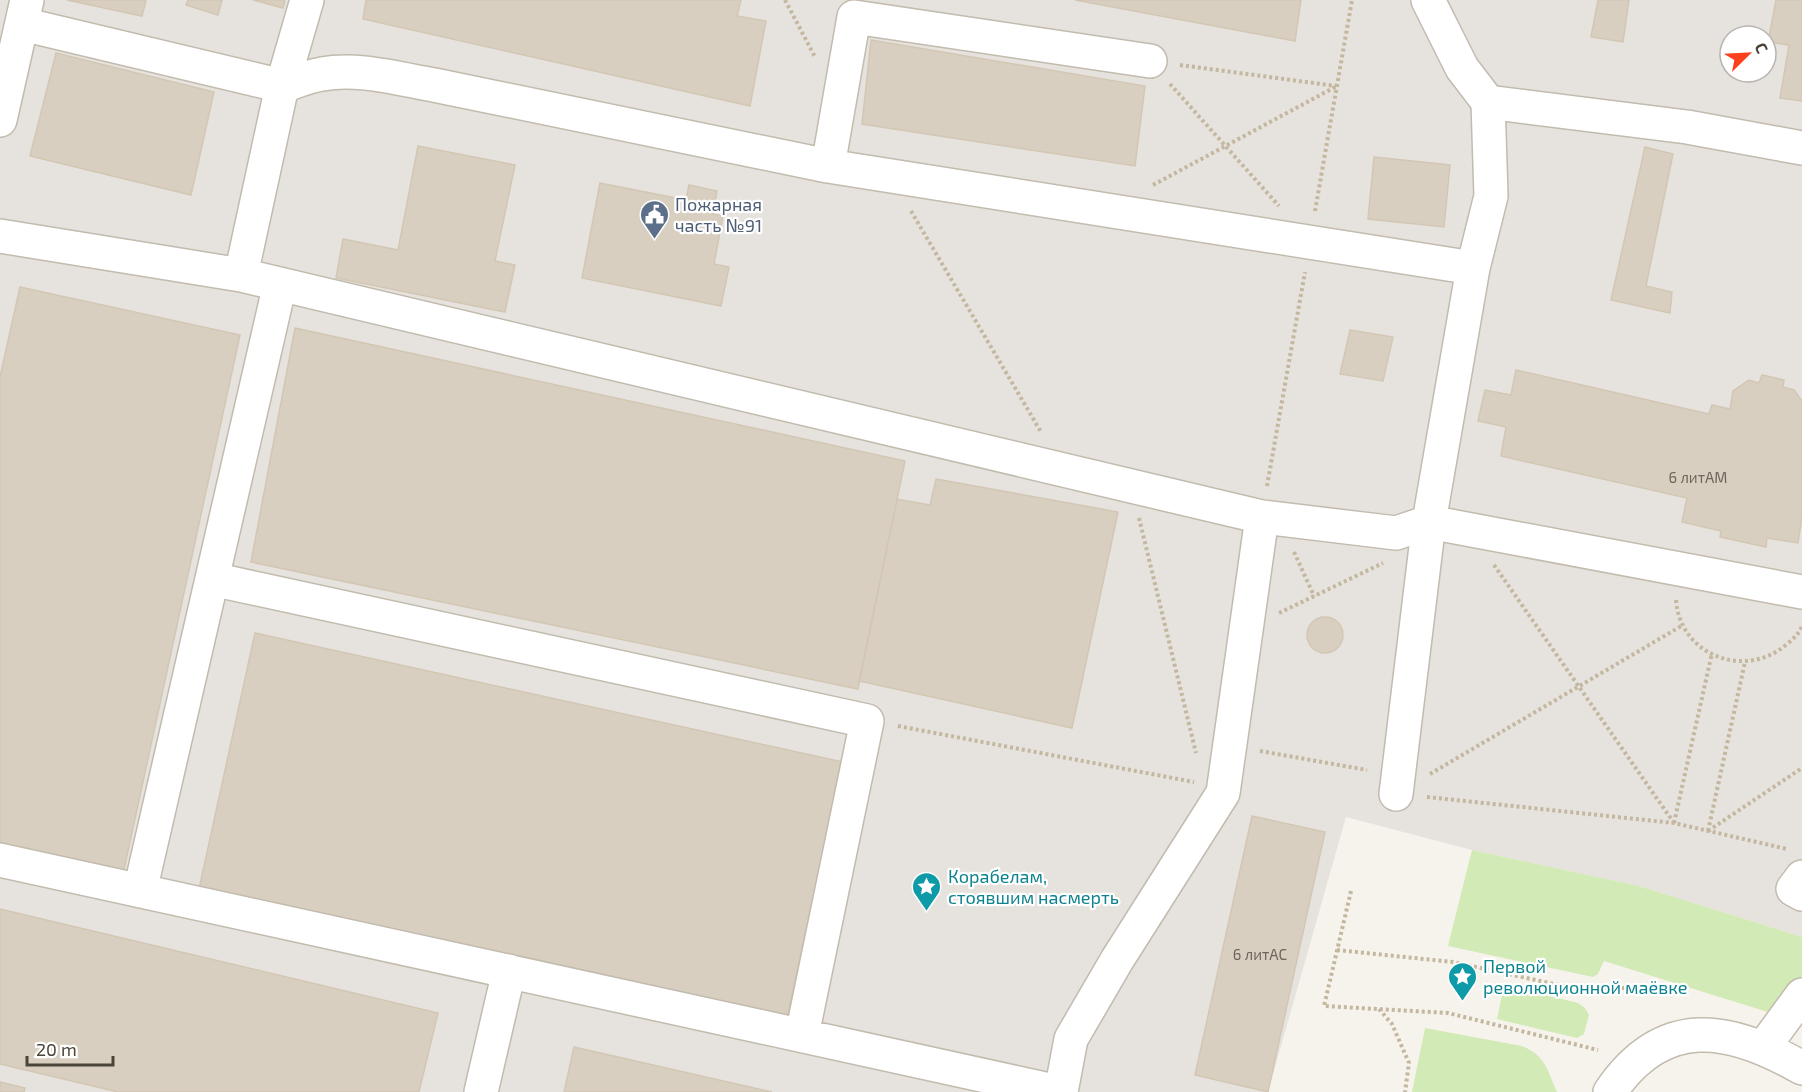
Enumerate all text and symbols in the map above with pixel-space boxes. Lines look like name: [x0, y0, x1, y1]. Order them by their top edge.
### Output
north arrow: [1718, 24, 1778, 84]
text: С: [1752, 40, 1773, 56]
place label: Пожарная часть №91: [675, 193, 762, 236]
public building icon: Пожарная часть №91: [638, 198, 670, 240]
house number: 6 литАМ: [1669, 468, 1728, 486]
place label: Корабелам, стоявшим насмерть: [948, 865, 1119, 908]
place icon: Корабелам, стоявшим насмерть: [911, 870, 943, 912]
house number: 6 литАС: [1233, 945, 1288, 963]
place label: Первой революционной маёвке: [1483, 955, 1687, 998]
place icon: Первой революционной маёвке: [1446, 960, 1478, 1002]
scale bar: [27, 1029, 112, 1067]
text: 20 m: [36, 1038, 77, 1060]

